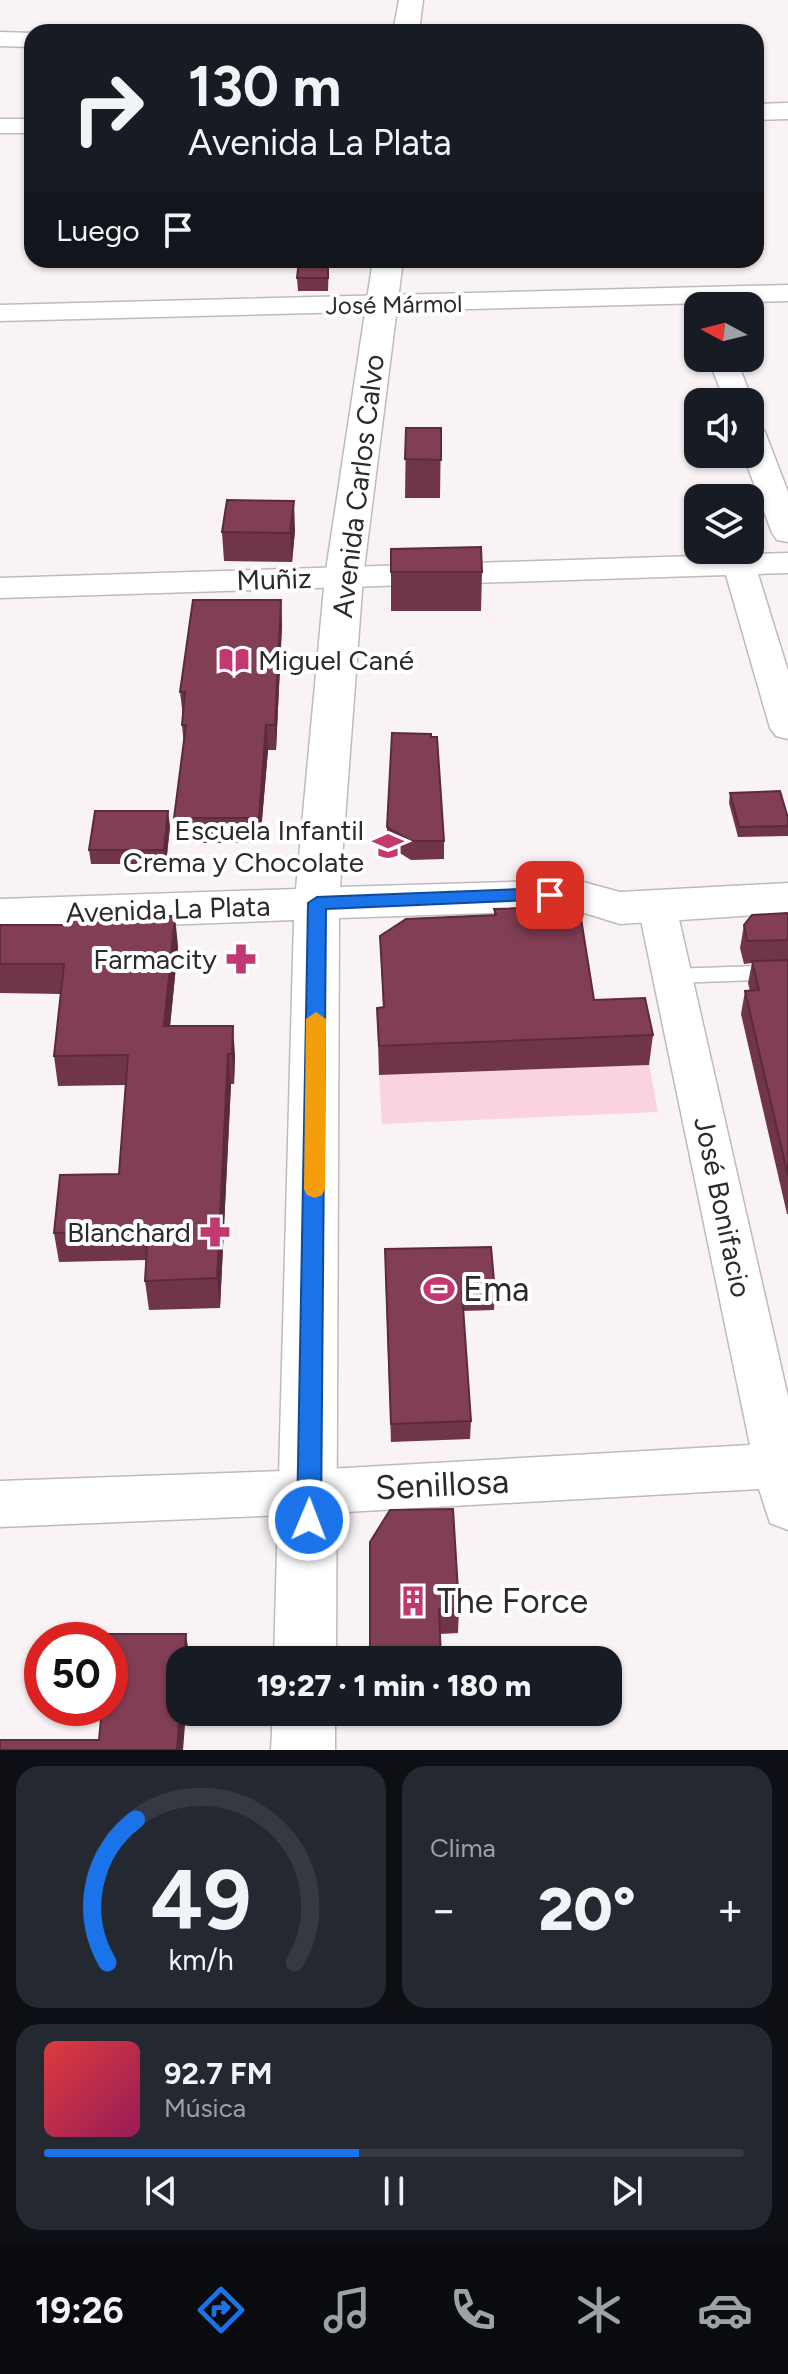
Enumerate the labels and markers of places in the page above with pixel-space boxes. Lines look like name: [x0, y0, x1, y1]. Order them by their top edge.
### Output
library icon: Miguel Cané: [217, 643, 251, 677]
place label: Miguel Cané: [258, 643, 414, 677]
place label: Escuela Infantil Crema y Chocolate: [123, 813, 364, 879]
school or university icon: Escuela Infantil Crema y Chocolate: [371, 829, 405, 863]
pin: [516, 861, 584, 929]
place label: Farmacity: [93, 942, 217, 976]
pharmacy icon: Farmacity: [224, 942, 258, 976]
place label: Blanchard: [67, 1215, 191, 1249]
pharmacy icon: Blanchard: [198, 1215, 232, 1249]
place label: Ema: [463, 1269, 529, 1310]
sports icon: Ema: [422, 1272, 456, 1306]
place label: The Force: [437, 1581, 588, 1622]
building icon: The Force: [396, 1584, 430, 1618]

